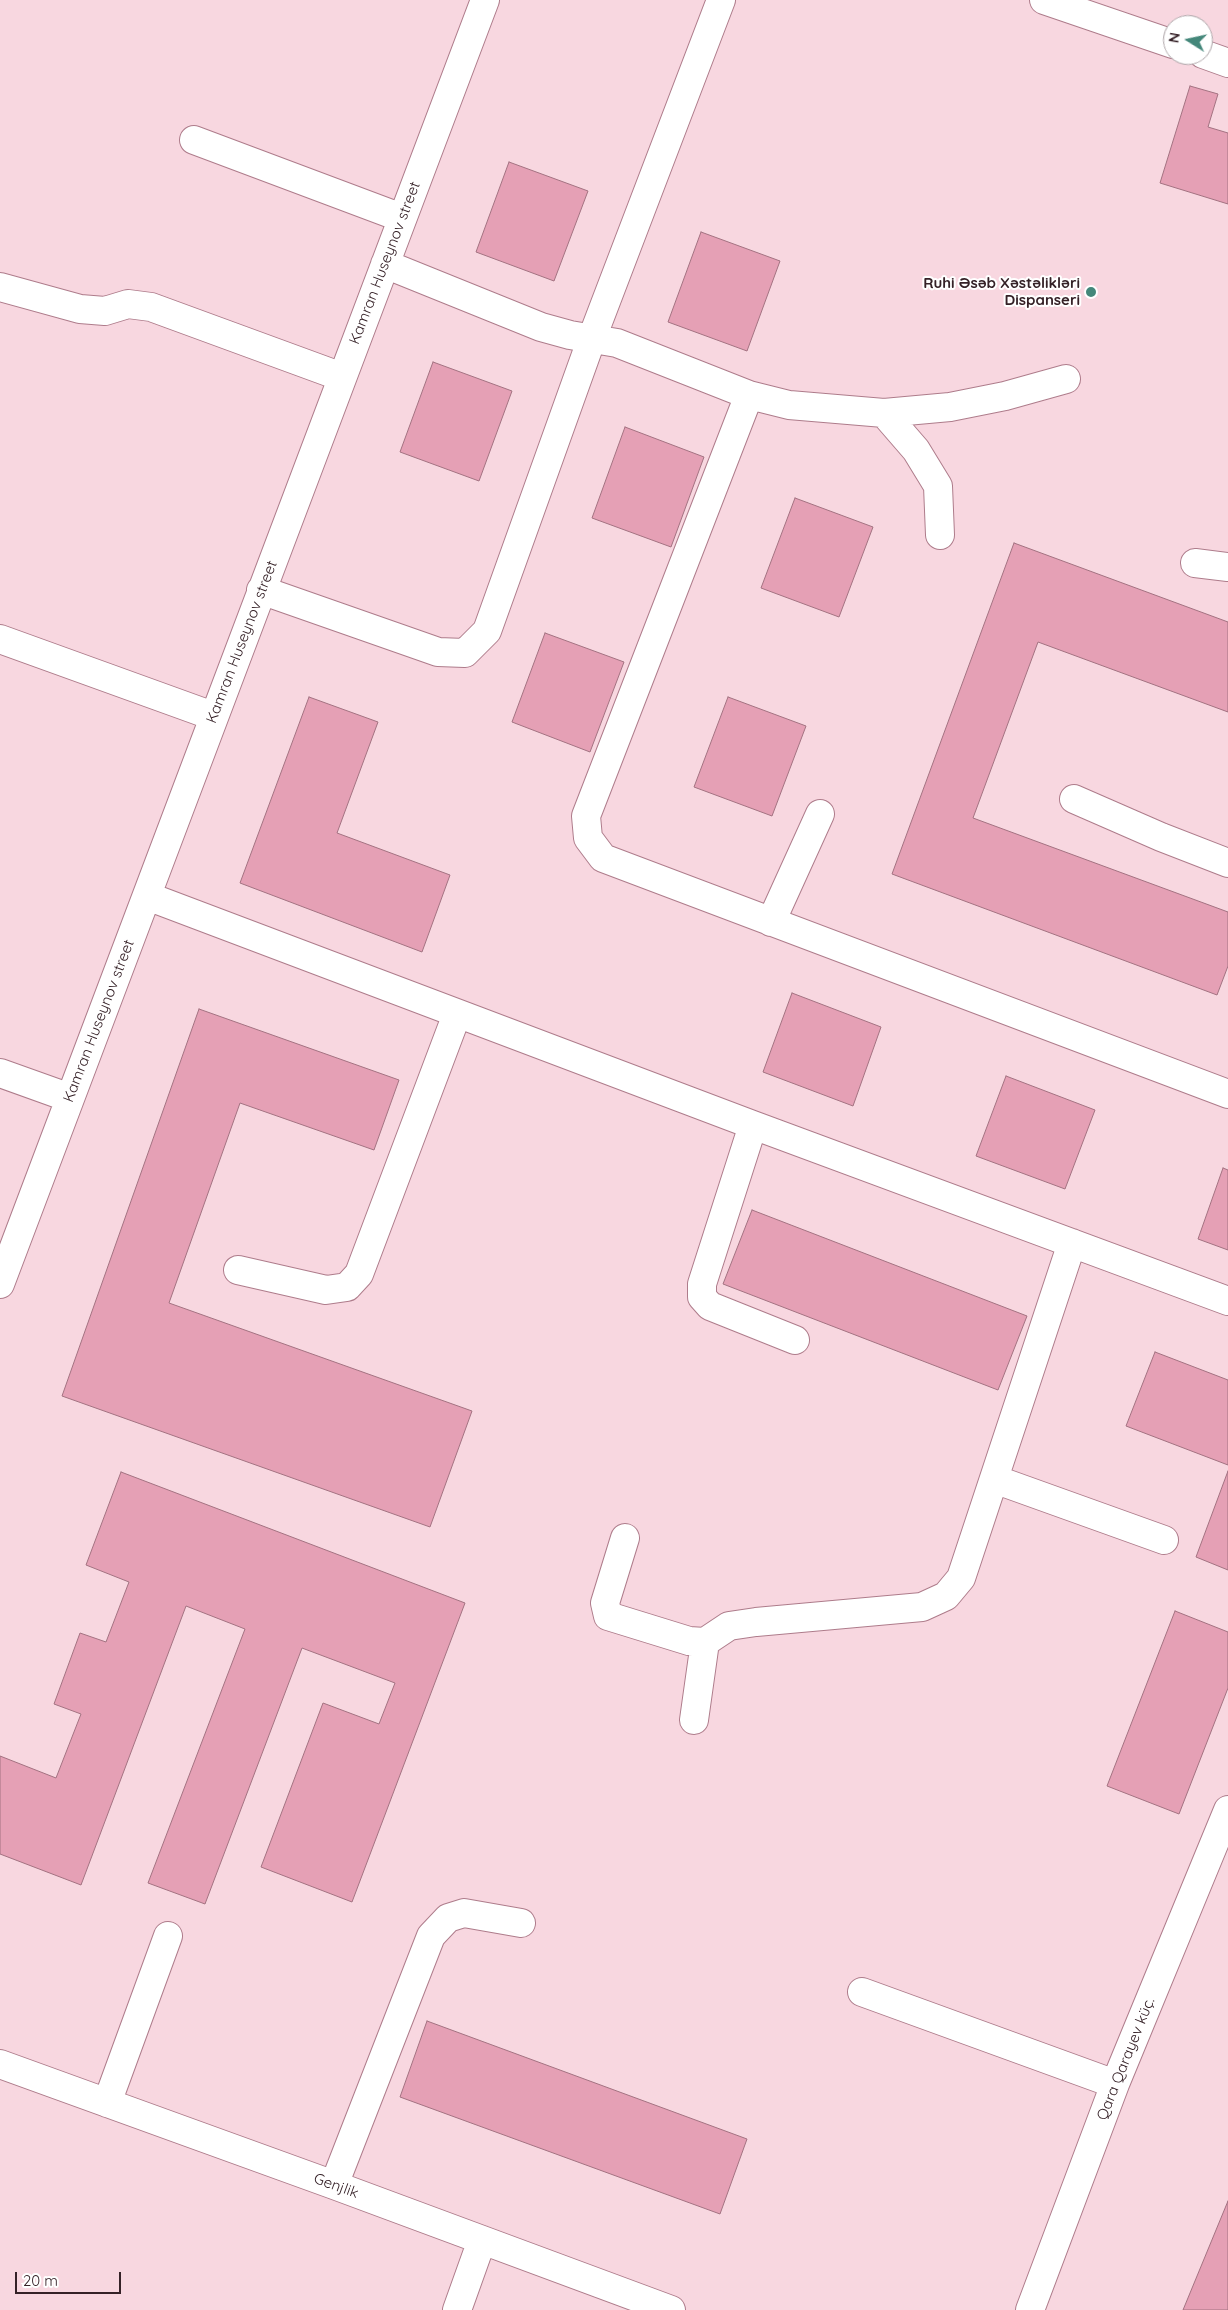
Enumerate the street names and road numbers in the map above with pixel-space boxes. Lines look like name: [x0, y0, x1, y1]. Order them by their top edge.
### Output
street label: Kamran Huseynov street: [346, 179, 424, 347]
street label: Kamran Huseynov street: [203, 558, 281, 726]
street label: Kamran Huseynov street: [60, 937, 138, 1105]
street label: Qara Qarayev küç.: [1093, 1995, 1159, 2123]
street label: Genjlik: [311, 2170, 361, 2202]

